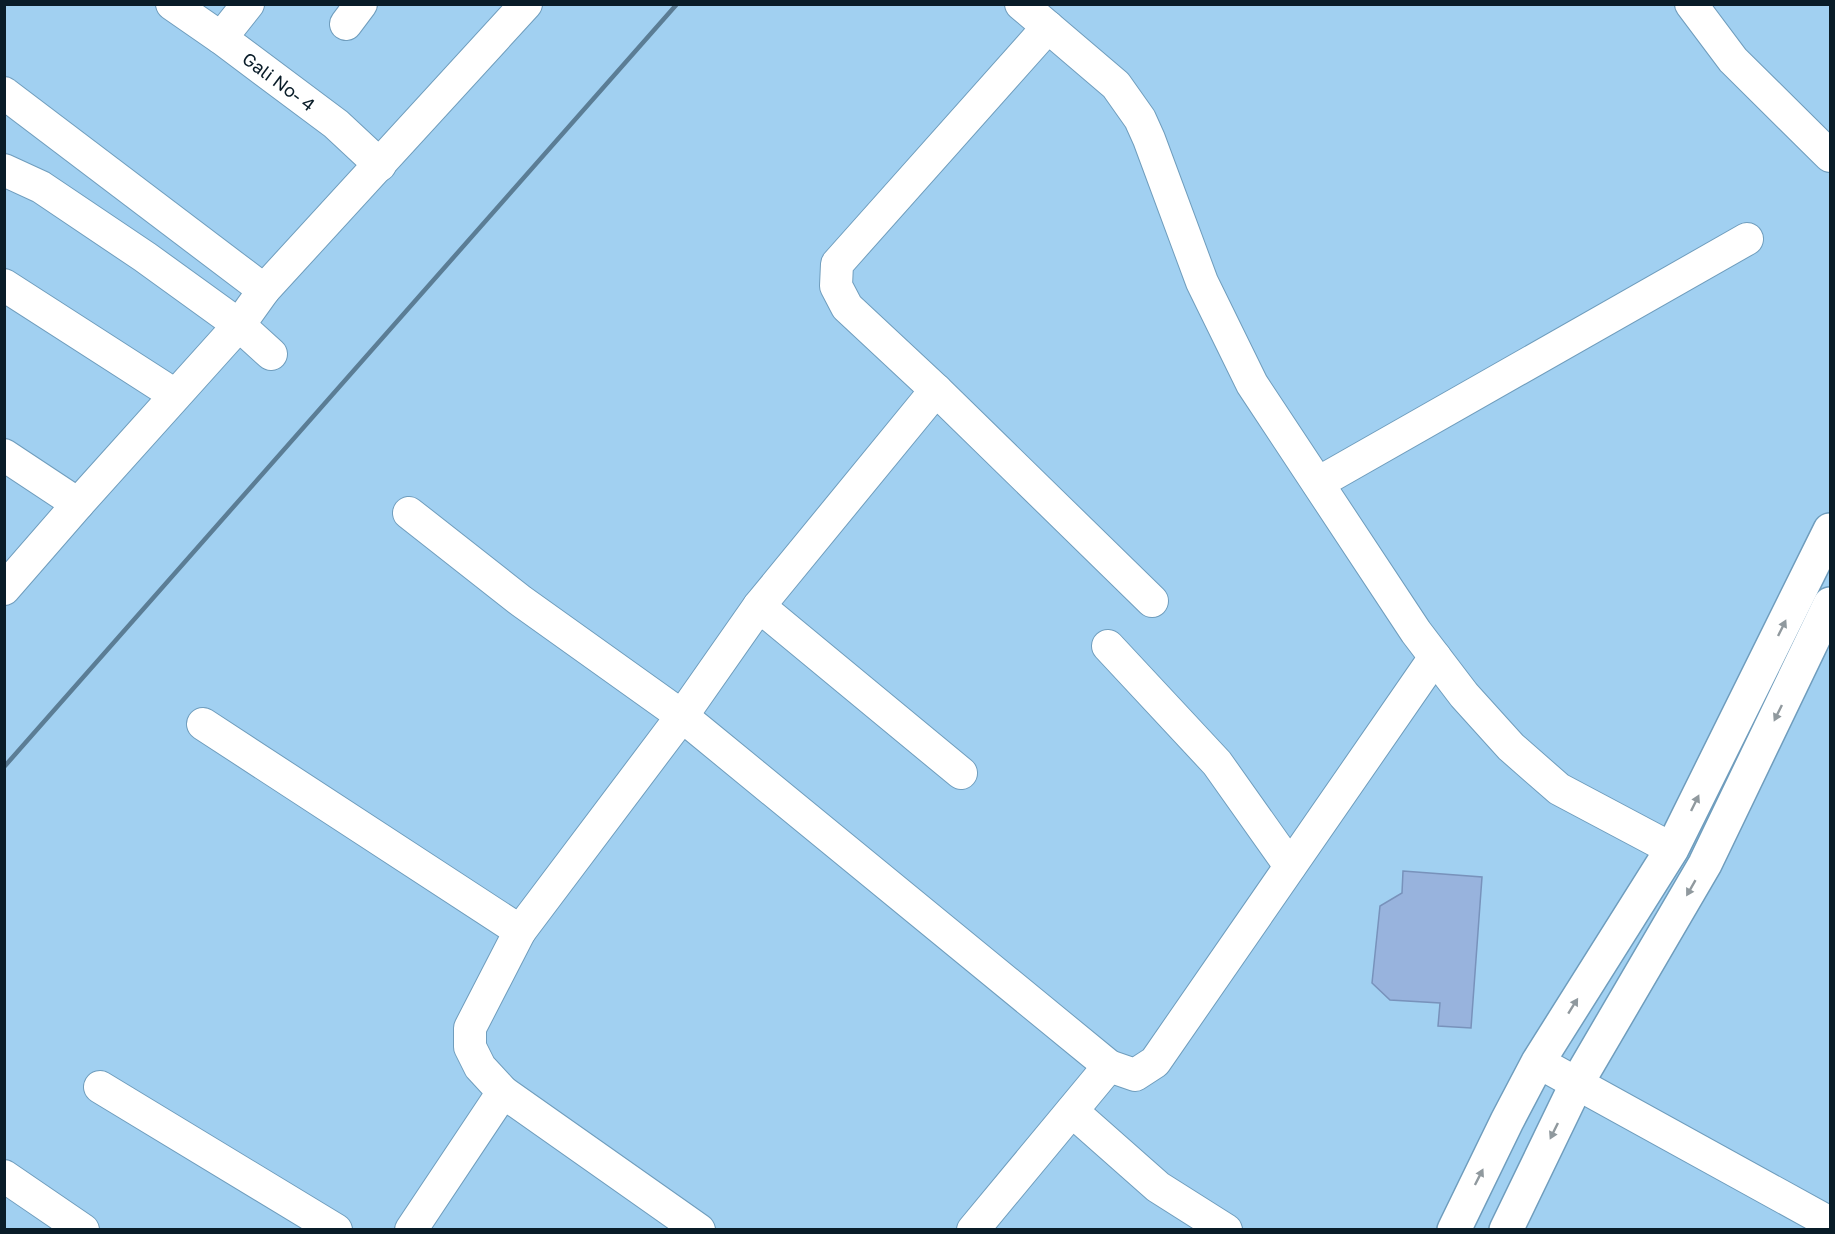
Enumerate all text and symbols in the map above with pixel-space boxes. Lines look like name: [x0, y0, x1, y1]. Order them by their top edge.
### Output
street label: Gali No- 4: [238, 47, 320, 116]
one-way arrow: [1777, 620, 1786, 637]
one-way arrow: [1773, 705, 1782, 722]
one-way arrow: [1690, 794, 1700, 811]
one-way arrow: [1686, 880, 1696, 897]
one-way arrow: [1568, 998, 1579, 1014]
one-way arrow: [1549, 1122, 1558, 1139]
one-way arrow: [1474, 1168, 1484, 1185]

